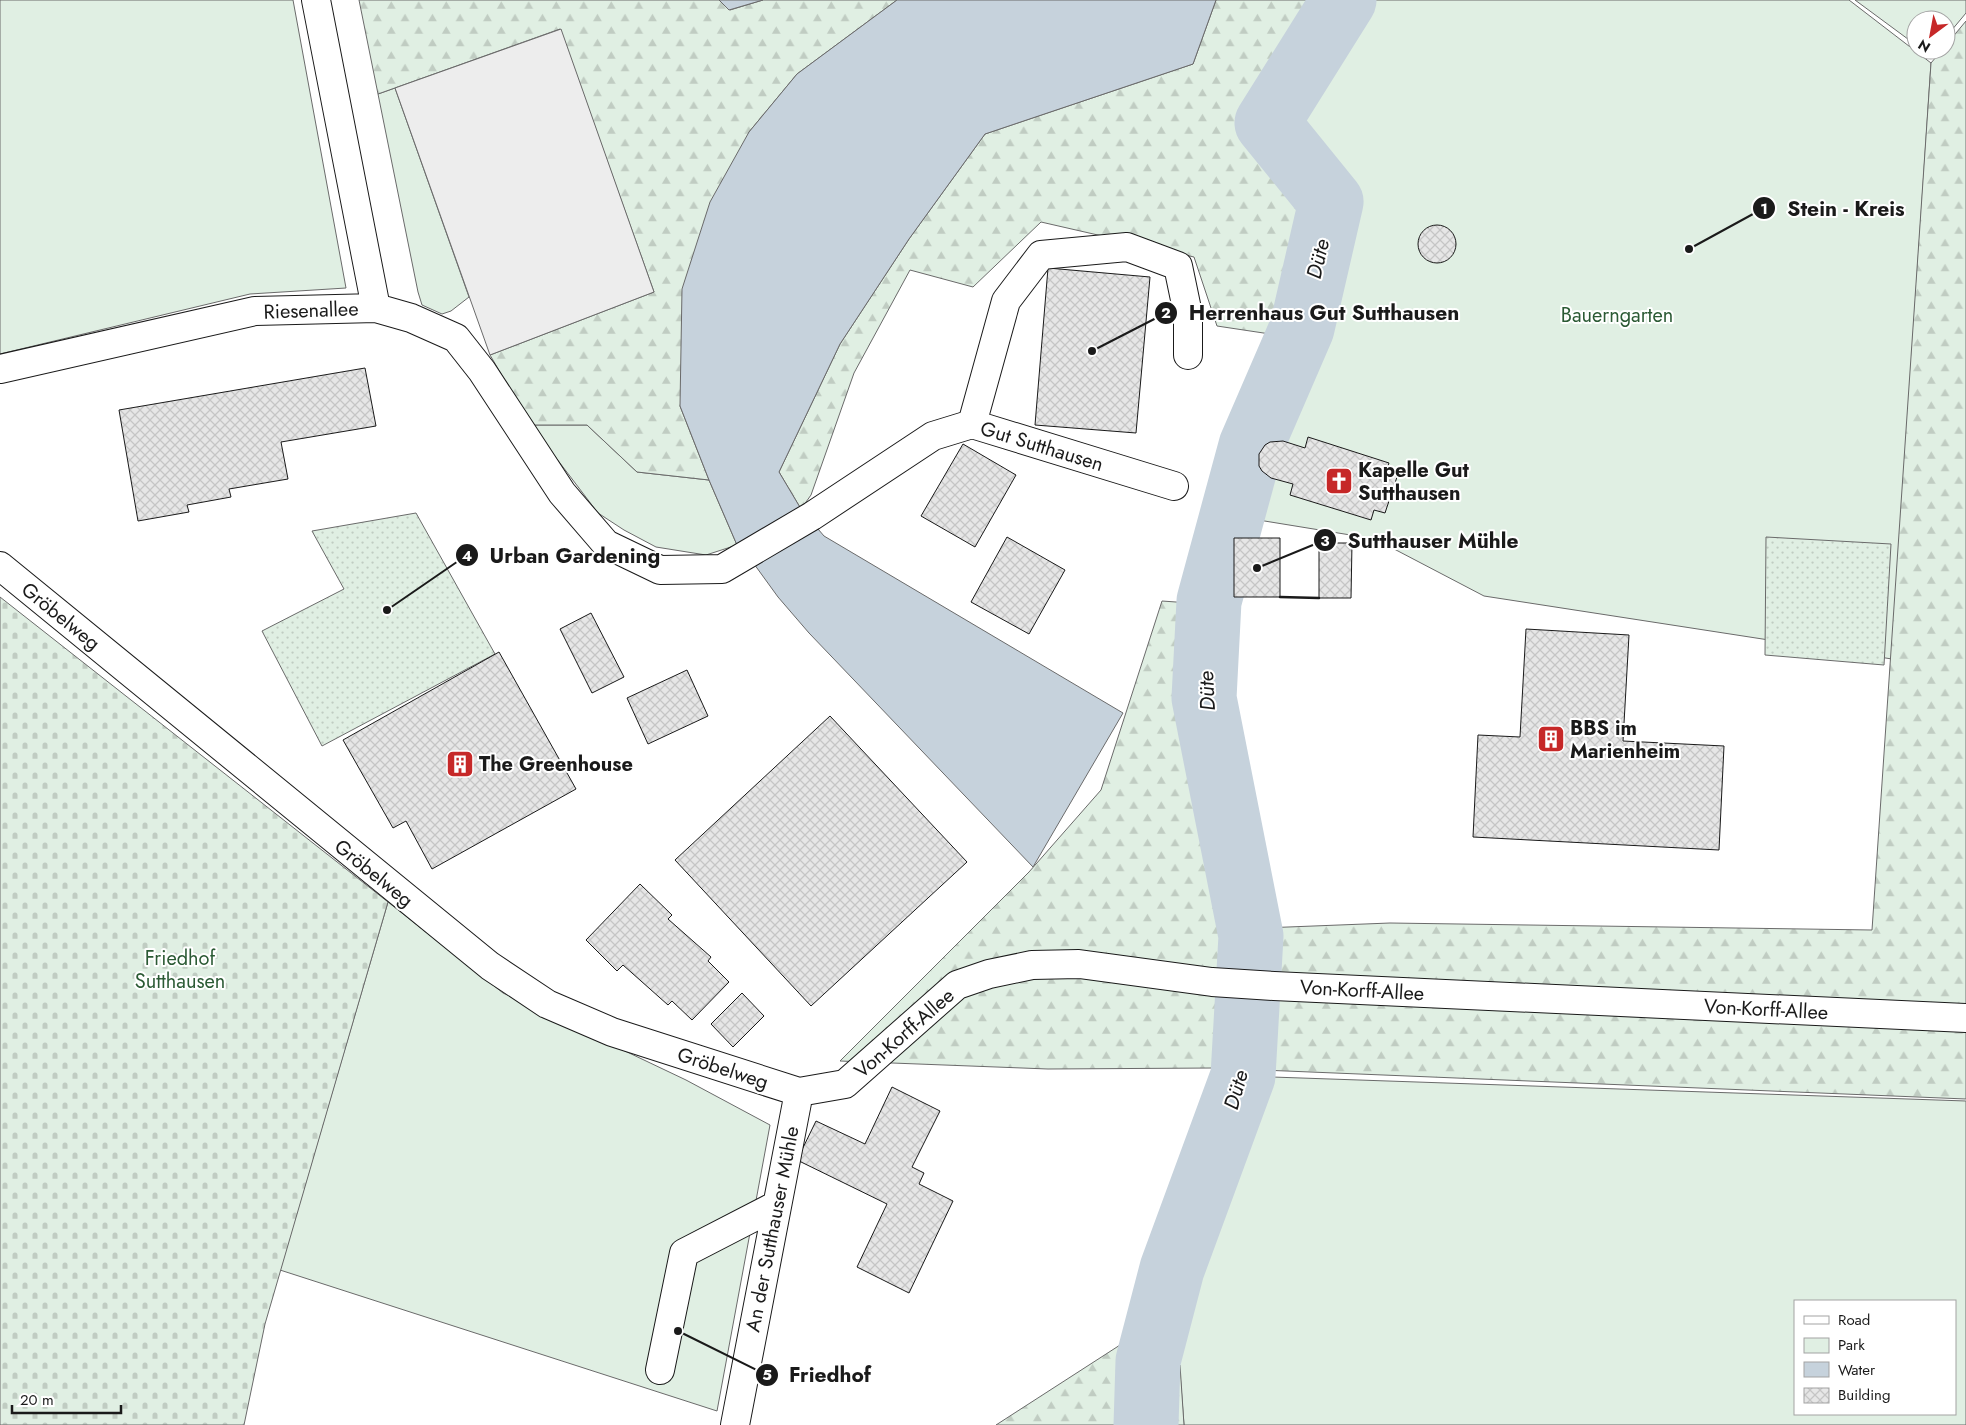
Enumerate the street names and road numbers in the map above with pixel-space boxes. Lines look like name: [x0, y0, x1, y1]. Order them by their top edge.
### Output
street label: Riesenallee: [263, 294, 359, 327]
street label: Gut Sutthausen: [977, 414, 1107, 479]
street label: Gröbelweg: [15, 575, 106, 657]
street label: Gröbelweg: [328, 832, 419, 914]
street label: Von-Korff-Allee: [1299, 973, 1425, 1008]
street label: Von-Korff-Allee: [848, 982, 961, 1085]
street label: Von-Korff-Allee: [1703, 992, 1829, 1027]
street label: Gröbelweg: [674, 1040, 772, 1097]
street label: An der Sutthauser Mühle: [738, 1124, 807, 1335]

